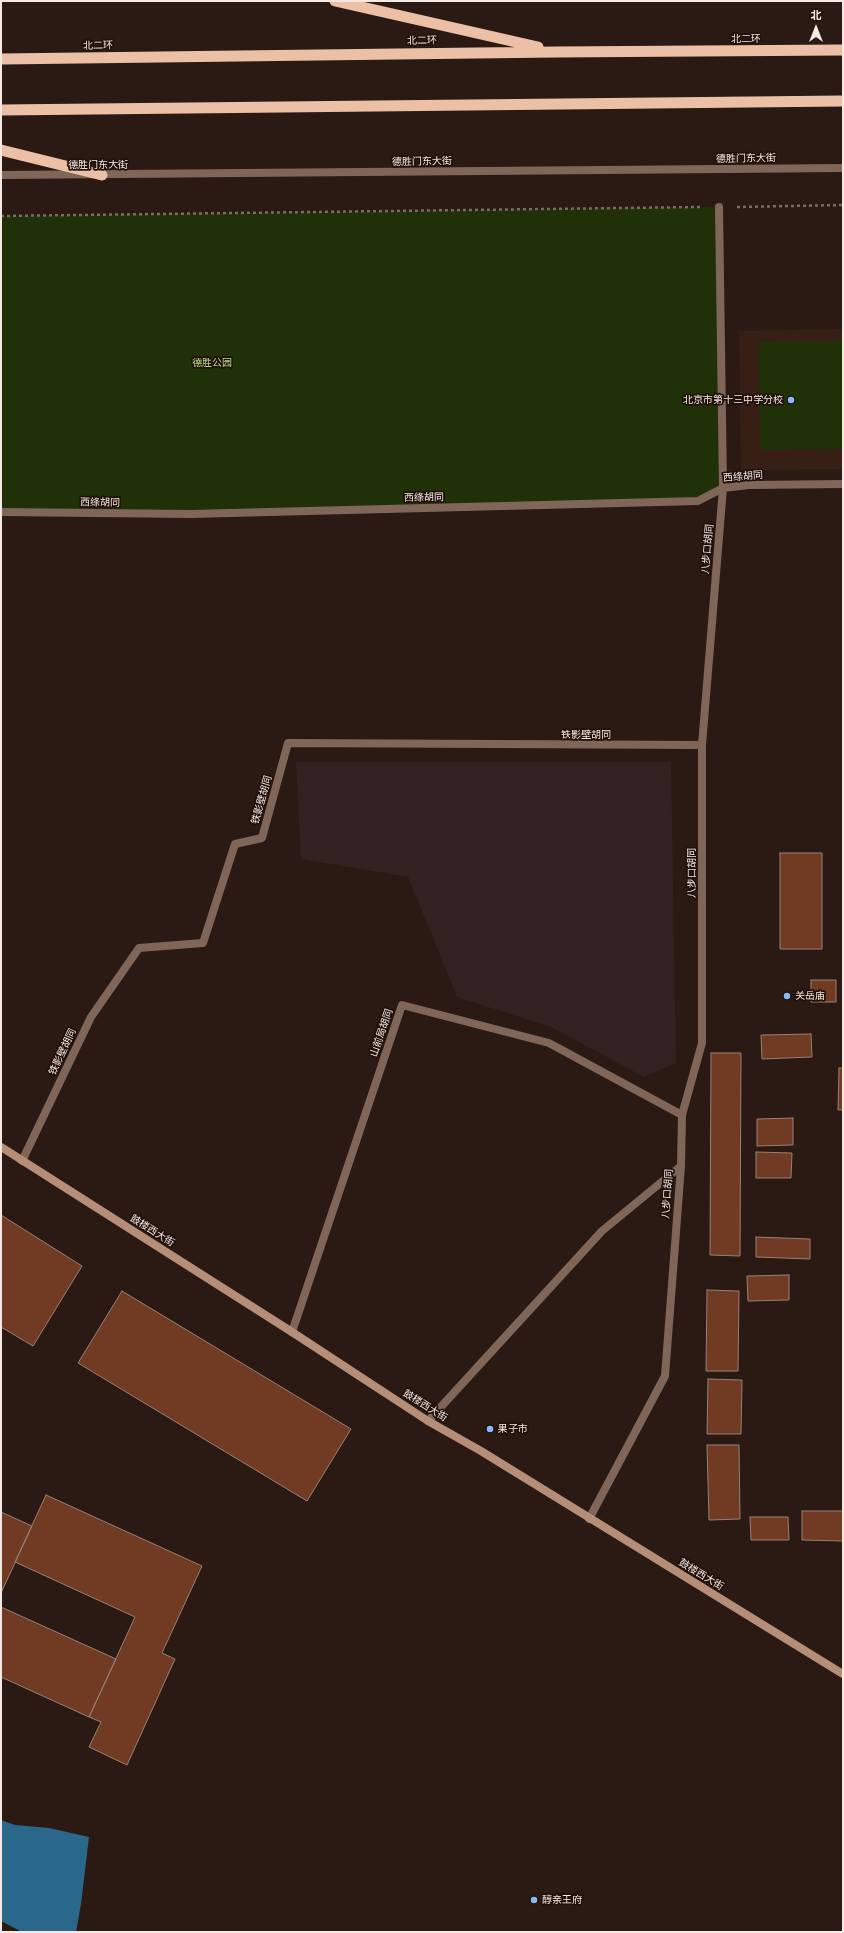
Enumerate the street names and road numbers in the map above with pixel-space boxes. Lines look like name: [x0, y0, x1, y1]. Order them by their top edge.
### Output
street label: 北二环: [731, 33, 761, 45]
street label: 北二环: [407, 35, 437, 47]
street label: 北二环: [83, 40, 113, 52]
street label: 德胜门东大街: [716, 152, 776, 166]
street label: 德胜门东大街: [392, 155, 452, 169]
street label: 德胜门东大街: [68, 159, 128, 171]
street label: 西绦胡同: [723, 469, 763, 485]
street label: 西绦胡同: [404, 492, 444, 504]
street label: 西绦胡同: [80, 497, 120, 509]
street label: 八步口胡同: [700, 524, 716, 574]
street label: 铁影壁胡同: [561, 729, 611, 741]
street label: 铁影壁胡同: [249, 774, 275, 826]
street label: 八步口胡同: [686, 848, 698, 898]
street label: 山前局胡同: [368, 1007, 396, 1059]
street label: 铁影壁胡同: [47, 1027, 79, 1077]
street label: 八步口胡同: [660, 1169, 676, 1219]
street label: 鼓楼西大街: [128, 1213, 176, 1249]
street label: 鼓楼西大街: [401, 1388, 449, 1424]
street label: 鼓楼西大街: [676, 1557, 726, 1593]

